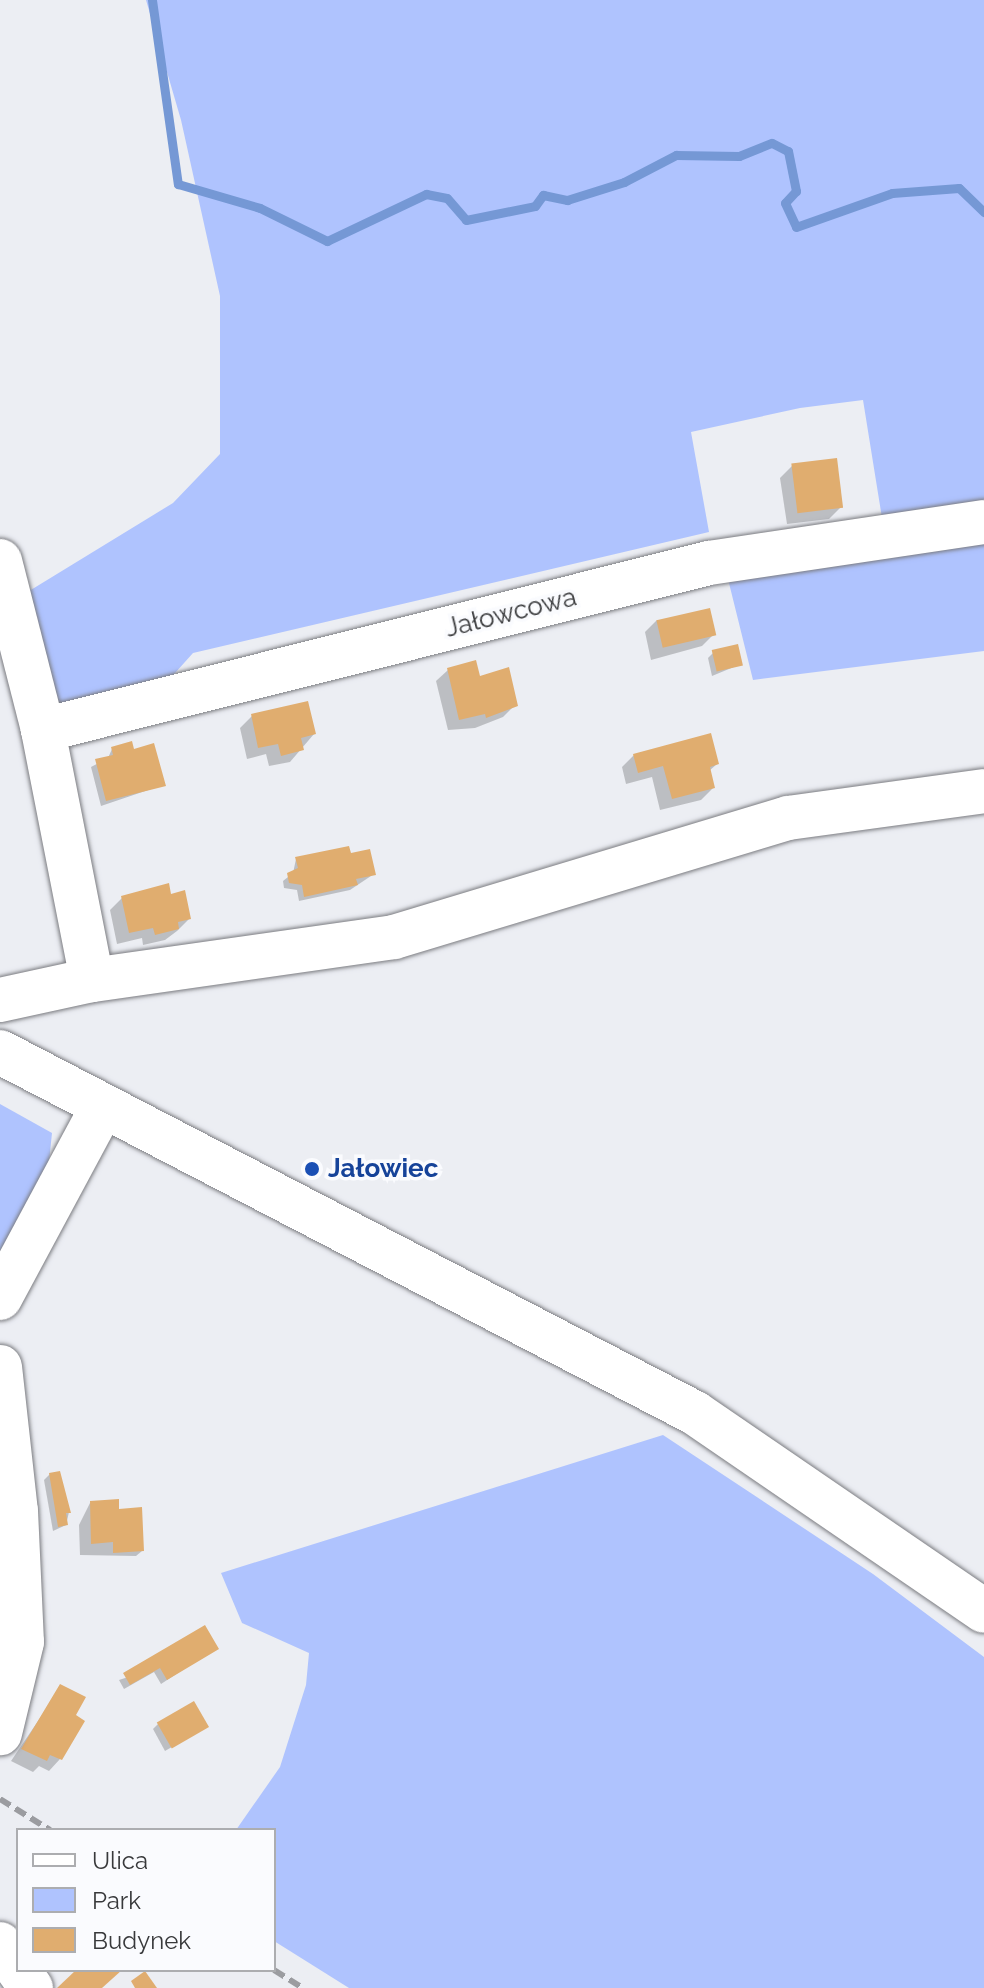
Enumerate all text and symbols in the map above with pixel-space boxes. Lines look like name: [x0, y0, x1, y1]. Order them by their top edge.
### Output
street label: Jałowcowa: [442, 582, 580, 644]
place label: Jałowiec: [328, 1153, 438, 1185]
marker: Jałowiec: [303, 1160, 321, 1178]
legend: [16, 1828, 276, 1972]
text: Ulica: [92, 1846, 148, 1875]
text: Park: [92, 1886, 141, 1915]
text: Budynek: [92, 1926, 191, 1955]

